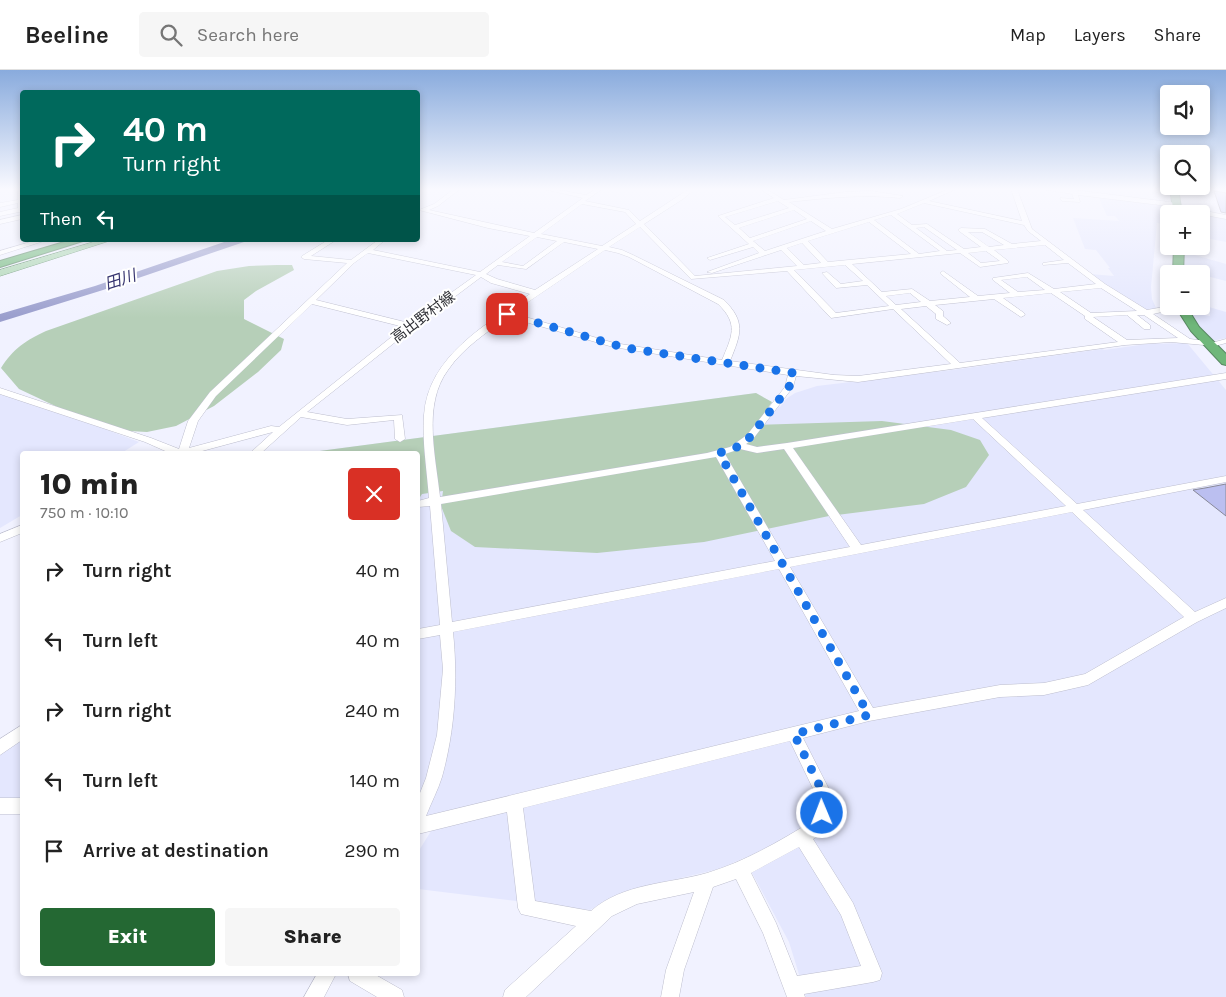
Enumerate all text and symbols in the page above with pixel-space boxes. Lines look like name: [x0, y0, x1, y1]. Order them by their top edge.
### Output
search box: [139, 12, 489, 57]
text: Beeline: [25, 21, 109, 49]
icon: search: [157, 21, 185, 49]
text: Search here: [197, 24, 299, 46]
text: Map: [1010, 24, 1046, 46]
text: Layers: [1074, 24, 1126, 46]
text: Share: [1154, 24, 1201, 46]
map controls: [1160, 85, 1210, 315]
button: sound: [1160, 85, 1210, 135]
text: 40 m: [123, 109, 208, 150]
icon: right: [40, 110, 105, 175]
button: search: [1160, 145, 1210, 195]
text: Turn right: [123, 151, 221, 177]
icon: left: [92, 205, 120, 233]
button: +: [1160, 205, 1210, 255]
text: Then: [40, 208, 82, 230]
water label: 田川: [102, 265, 140, 293]
button: −: [1160, 265, 1210, 315]
street label: 高出野村線: [388, 287, 458, 347]
pin: [486, 293, 528, 335]
icon: arrive: [493, 300, 521, 328]
text: 10 min: [40, 466, 139, 502]
button: close: [348, 468, 400, 520]
text: 750 m · 10:10: [40, 503, 129, 522]
icon: right: [40, 557, 68, 585]
text: Turn right: [83, 560, 172, 582]
text: 40 m: [356, 560, 400, 582]
icon: left: [40, 627, 68, 655]
text: Turn left: [83, 630, 158, 652]
text: 40 m: [356, 630, 400, 652]
icon: right: [40, 697, 68, 725]
text: Turn right: [83, 700, 172, 722]
text: 240 m: [345, 700, 400, 722]
icon: left: [40, 767, 68, 795]
text: Turn left: [83, 770, 158, 792]
text: 140 m: [350, 770, 400, 792]
position arrow: [795, 786, 847, 838]
icon: arrive: [40, 837, 68, 865]
text: Arrive at destination: [83, 840, 269, 862]
text: 290 m: [344, 840, 400, 862]
button: Exit: [40, 908, 215, 966]
button: Share: [225, 908, 400, 966]

